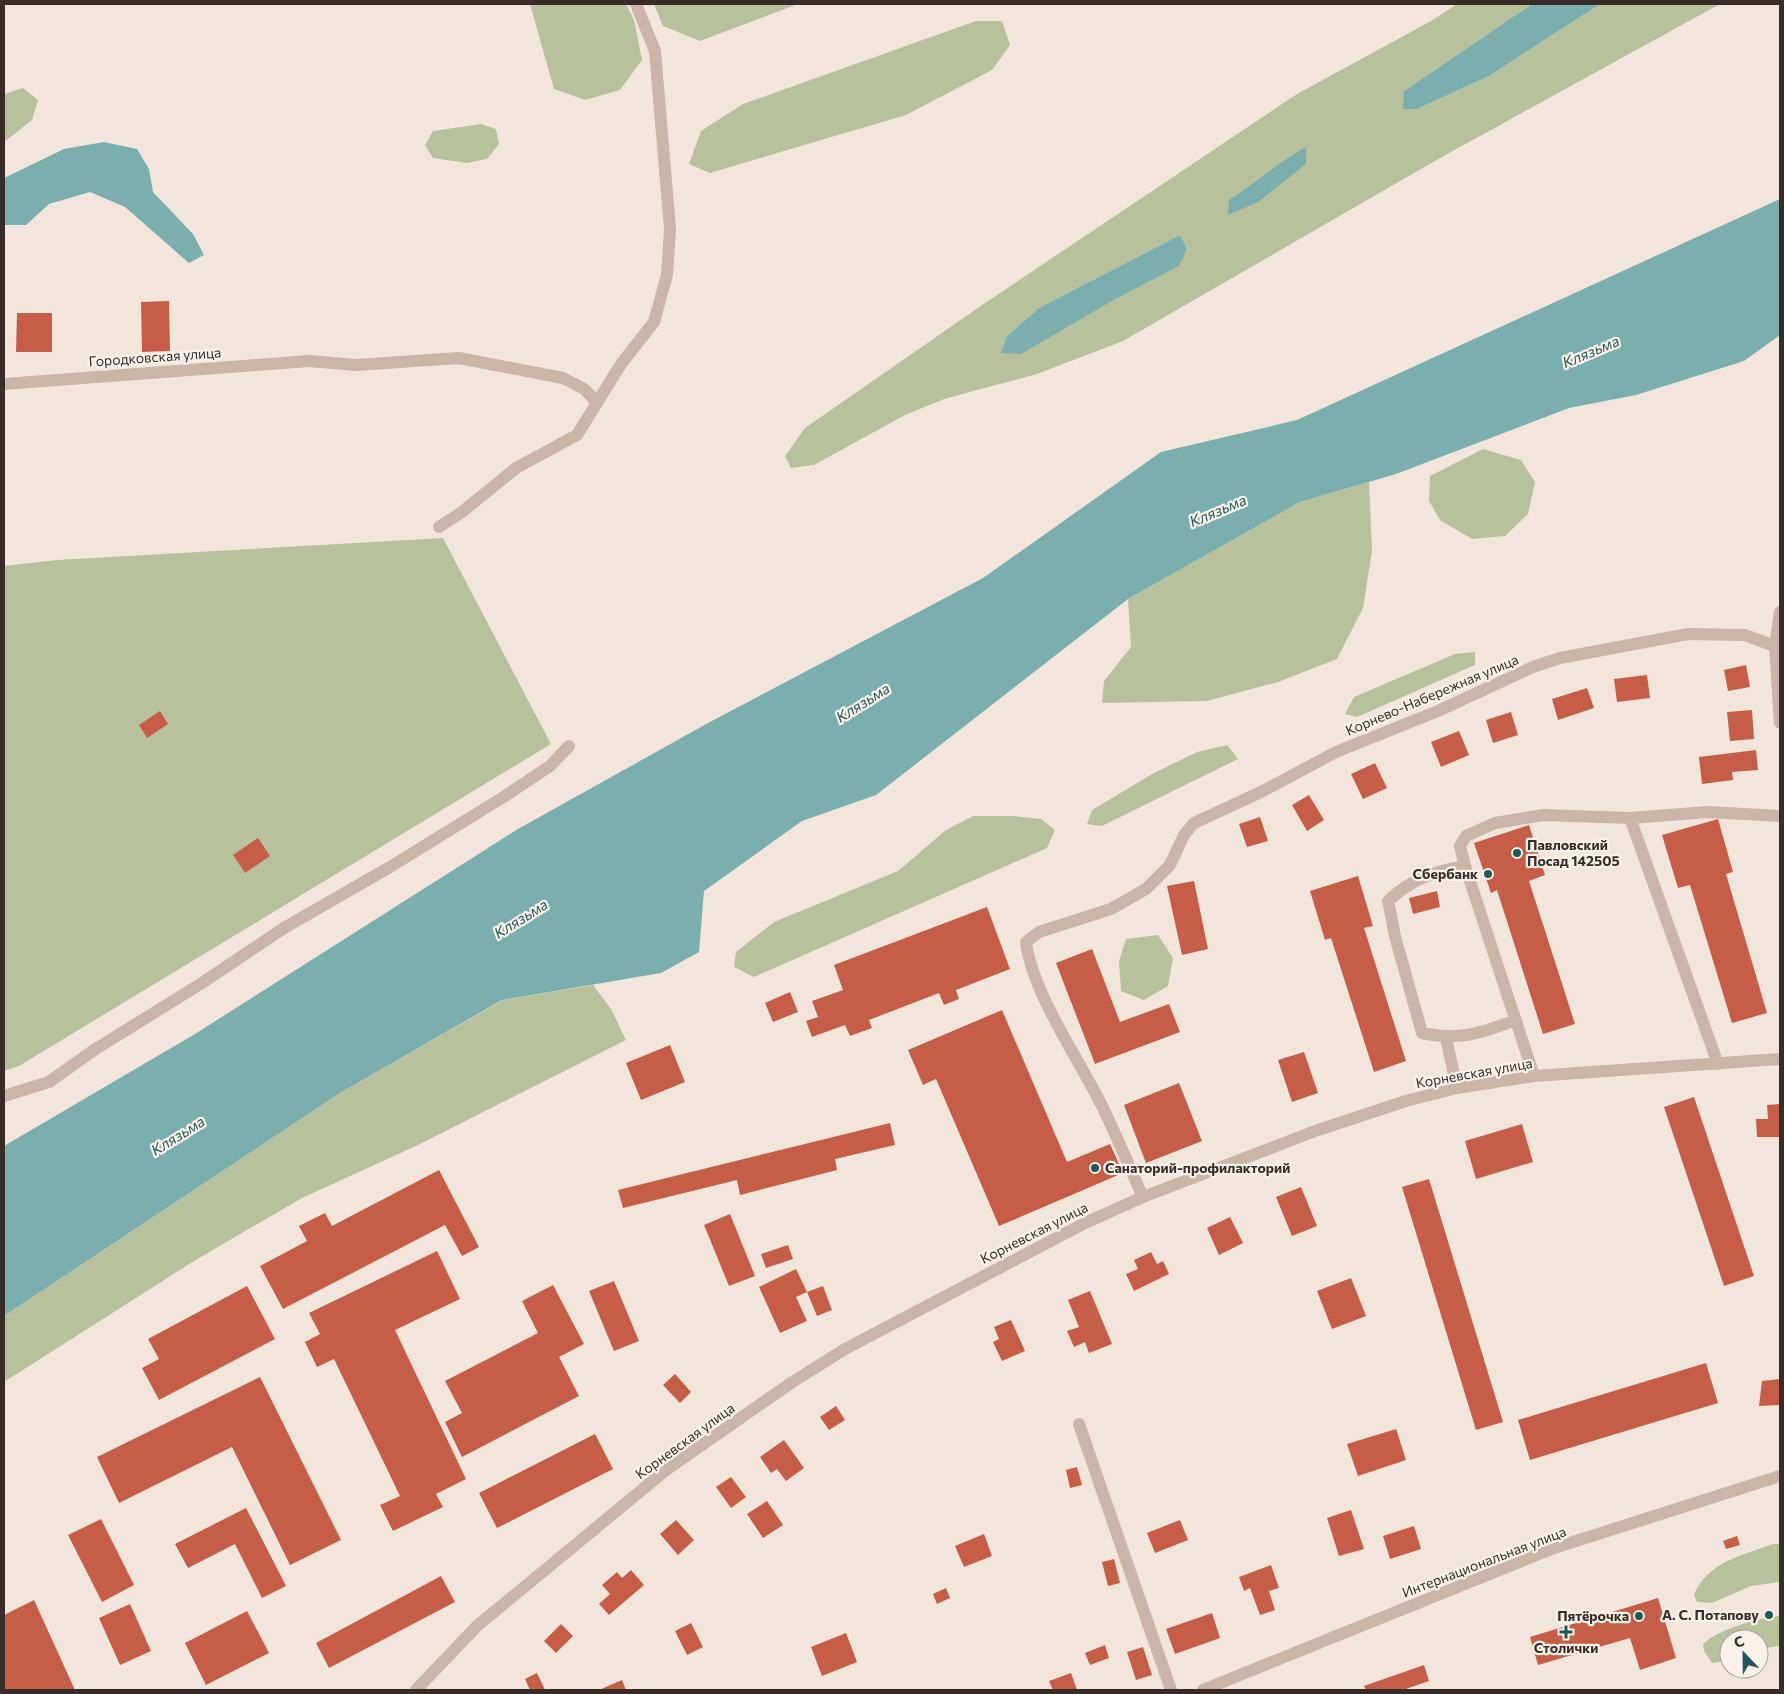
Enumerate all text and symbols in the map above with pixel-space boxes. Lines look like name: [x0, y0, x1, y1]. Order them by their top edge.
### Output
water label: Клязьма: [1559, 331, 1622, 371]
street label: Городковская улица: [88, 343, 222, 370]
water label: Клязьма: [1186, 490, 1249, 530]
street label: Корнево-Набережная улица: [1343, 650, 1521, 739]
water label: Клязьма: [832, 679, 893, 726]
place label: Павловский Посад 142505: [1527, 836, 1620, 869]
marker: Павловский Посад 142505: [1511, 847, 1523, 859]
place label: Сбербанк: [1413, 865, 1478, 882]
marker: Сбербанк: [1482, 868, 1494, 880]
water label: Клязьма: [490, 895, 551, 942]
street label: Корневская улица: [1414, 1054, 1534, 1091]
water label: Клязьма: [147, 1112, 208, 1159]
place label: Санаторий-профилакторий: [1105, 1159, 1290, 1176]
marker: Санаторий-профилакторий: [1089, 1162, 1101, 1174]
street label: Корневская улица: [977, 1198, 1090, 1267]
street label: Корневская улица: [632, 1399, 738, 1482]
street label: Интернациональная улица: [1399, 1522, 1568, 1601]
place label: А. С. Потапову: [1662, 1606, 1759, 1623]
place label: Пятёрочка: [1557, 1607, 1629, 1624]
marker: А. С. Потапову: [1763, 1609, 1775, 1621]
marker: Пятёрочка: [1633, 1610, 1645, 1622]
marker: Столички: [1560, 1626, 1572, 1638]
north arrow: [1719, 1629, 1769, 1679]
text: С: [1731, 1632, 1747, 1651]
place label: Столички: [1534, 1639, 1598, 1656]

